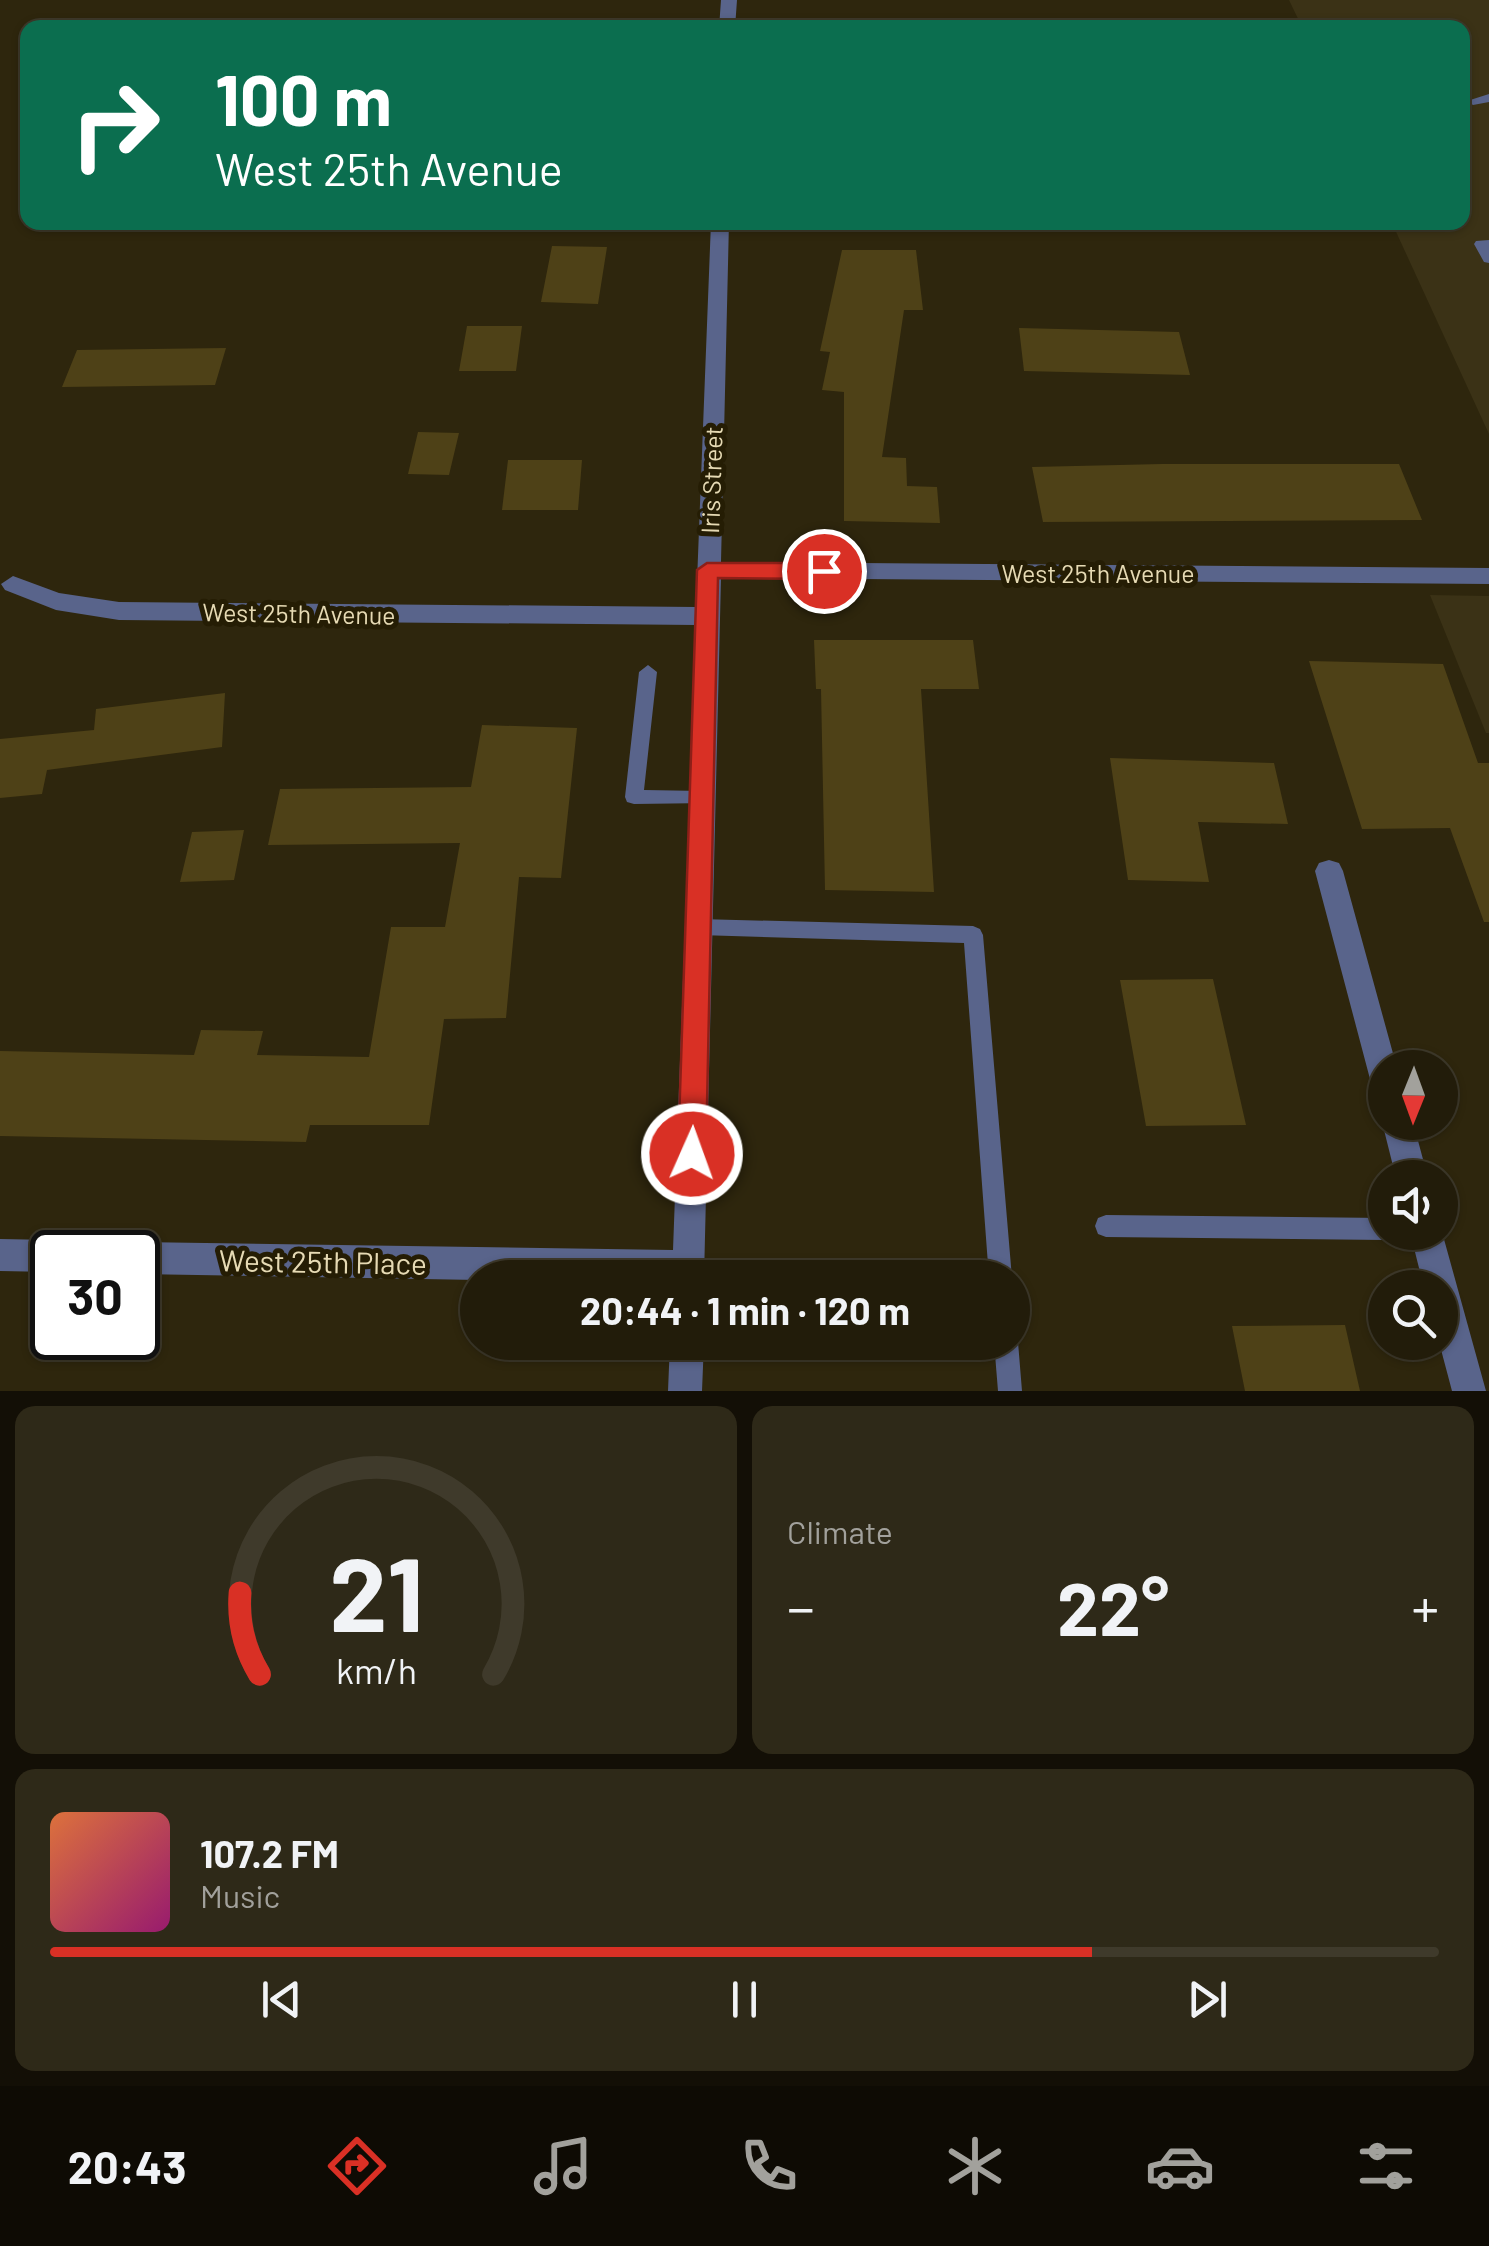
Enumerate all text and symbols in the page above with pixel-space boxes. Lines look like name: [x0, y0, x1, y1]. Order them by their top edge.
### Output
text: 100 m: [215, 56, 392, 140]
icon: right: [50, 60, 180, 190]
text: West 25th Avenue: [215, 141, 563, 195]
street label: Iris Street: [694, 426, 728, 534]
pin: [782, 529, 867, 614]
icon: arrive: [797, 544, 852, 599]
street label: West 25th Avenue: [1001, 558, 1195, 588]
street label: West 25th Avenue: [202, 596, 396, 630]
north arrow: [1368, 1050, 1458, 1140]
map controls: [1368, 1050, 1458, 1360]
position arrow: [640, 1102, 744, 1206]
button: sound: [1368, 1160, 1458, 1250]
speed limit sign: 30: [30, 1230, 160, 1360]
street label: West 25th Place: [219, 1241, 427, 1281]
button: search: [1368, 1270, 1458, 1360]
text: 20:44 · 1 min · 120 m: [580, 1287, 910, 1333]
text: Climate: [787, 1512, 893, 1550]
text: 21: [329, 1528, 423, 1653]
text: 22°: [1057, 1561, 1169, 1651]
text: −: [787, 1573, 815, 1639]
text: +: [1411, 1573, 1439, 1639]
text: km/h: [336, 1648, 416, 1691]
text: 107.2 FM: [200, 1830, 339, 1876]
text: Music: [200, 1876, 280, 1914]
icon: previous: [254, 1972, 309, 2027]
icon: pause: [717, 1972, 772, 2027]
icon: next: [1180, 1972, 1235, 2027]
icon: directions: [322, 2131, 392, 2201]
icon: music: [528, 2131, 598, 2201]
icon: phone: [734, 2131, 804, 2201]
icon: climate: [940, 2131, 1010, 2201]
icon: car: [1145, 2131, 1215, 2201]
icon: filters: [1351, 2131, 1421, 2201]
text: 20:43: [68, 2139, 187, 2193]

